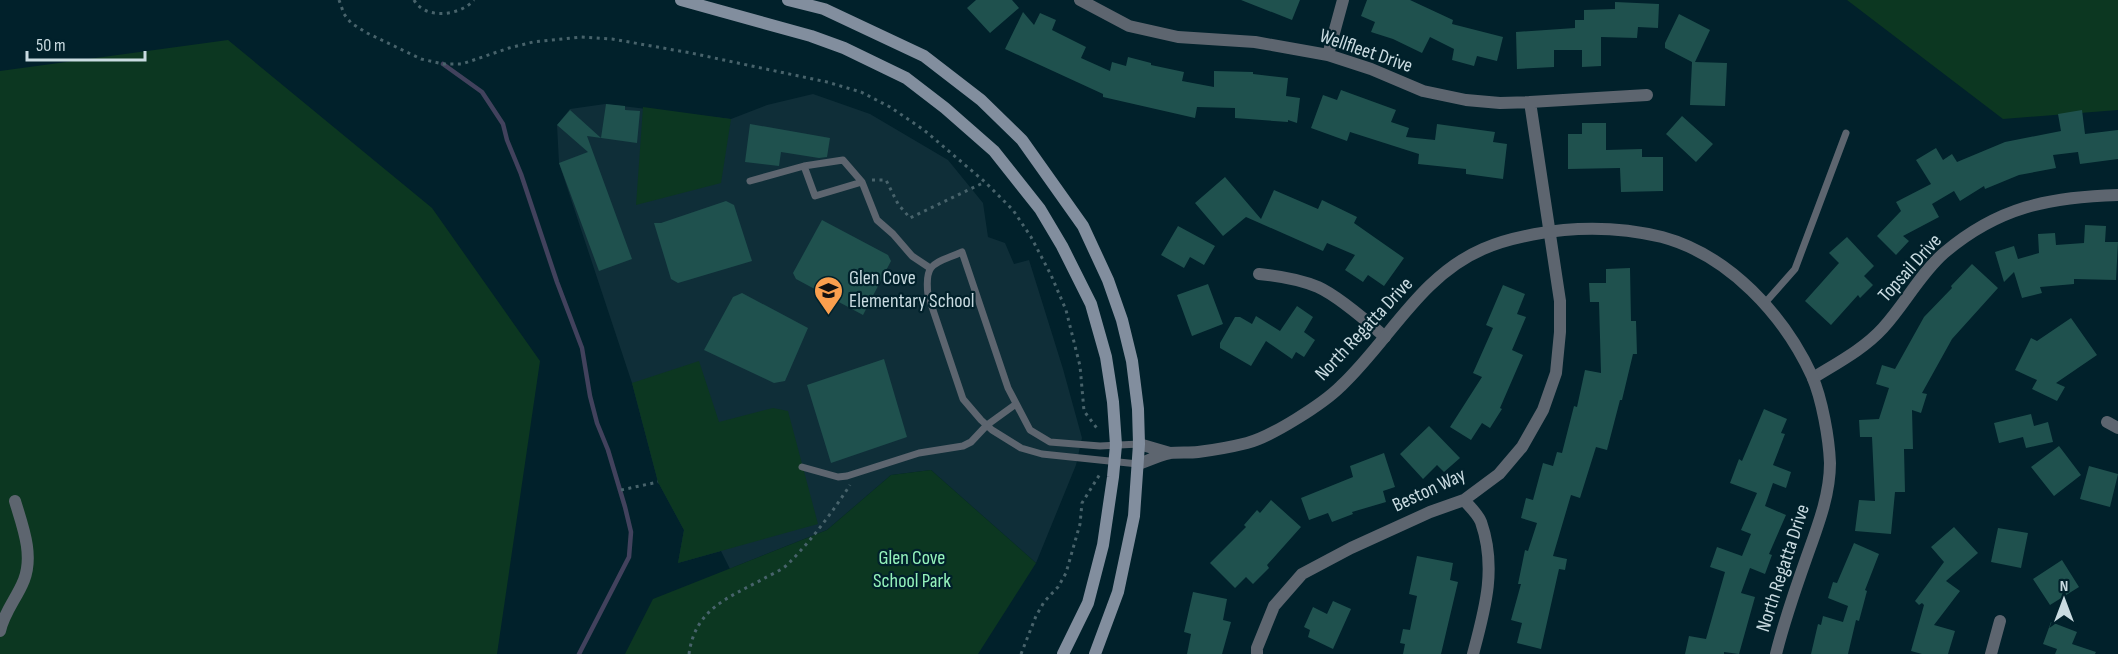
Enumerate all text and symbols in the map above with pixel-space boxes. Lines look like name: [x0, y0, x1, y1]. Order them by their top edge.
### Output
scale bar: [27, 24, 146, 62]
street label: Wellfleet Drive: [1316, 24, 1416, 78]
text: 50 m: [36, 35, 66, 56]
street label: Topsail Drive: [1873, 229, 1947, 307]
place label: Glen Cove Elementary School: [849, 266, 975, 313]
street label: North Regatta Drive: [1310, 272, 1418, 386]
school or university icon: Glen Cove Elementary School: [812, 274, 844, 316]
street label: Beston Way: [1389, 463, 1470, 517]
street label: North Regatta Drive: [1751, 501, 1815, 635]
park label: Glen Cove School Park: [873, 546, 951, 593]
north arrow: [2034, 570, 2094, 630]
text: N: [2060, 577, 2068, 596]

